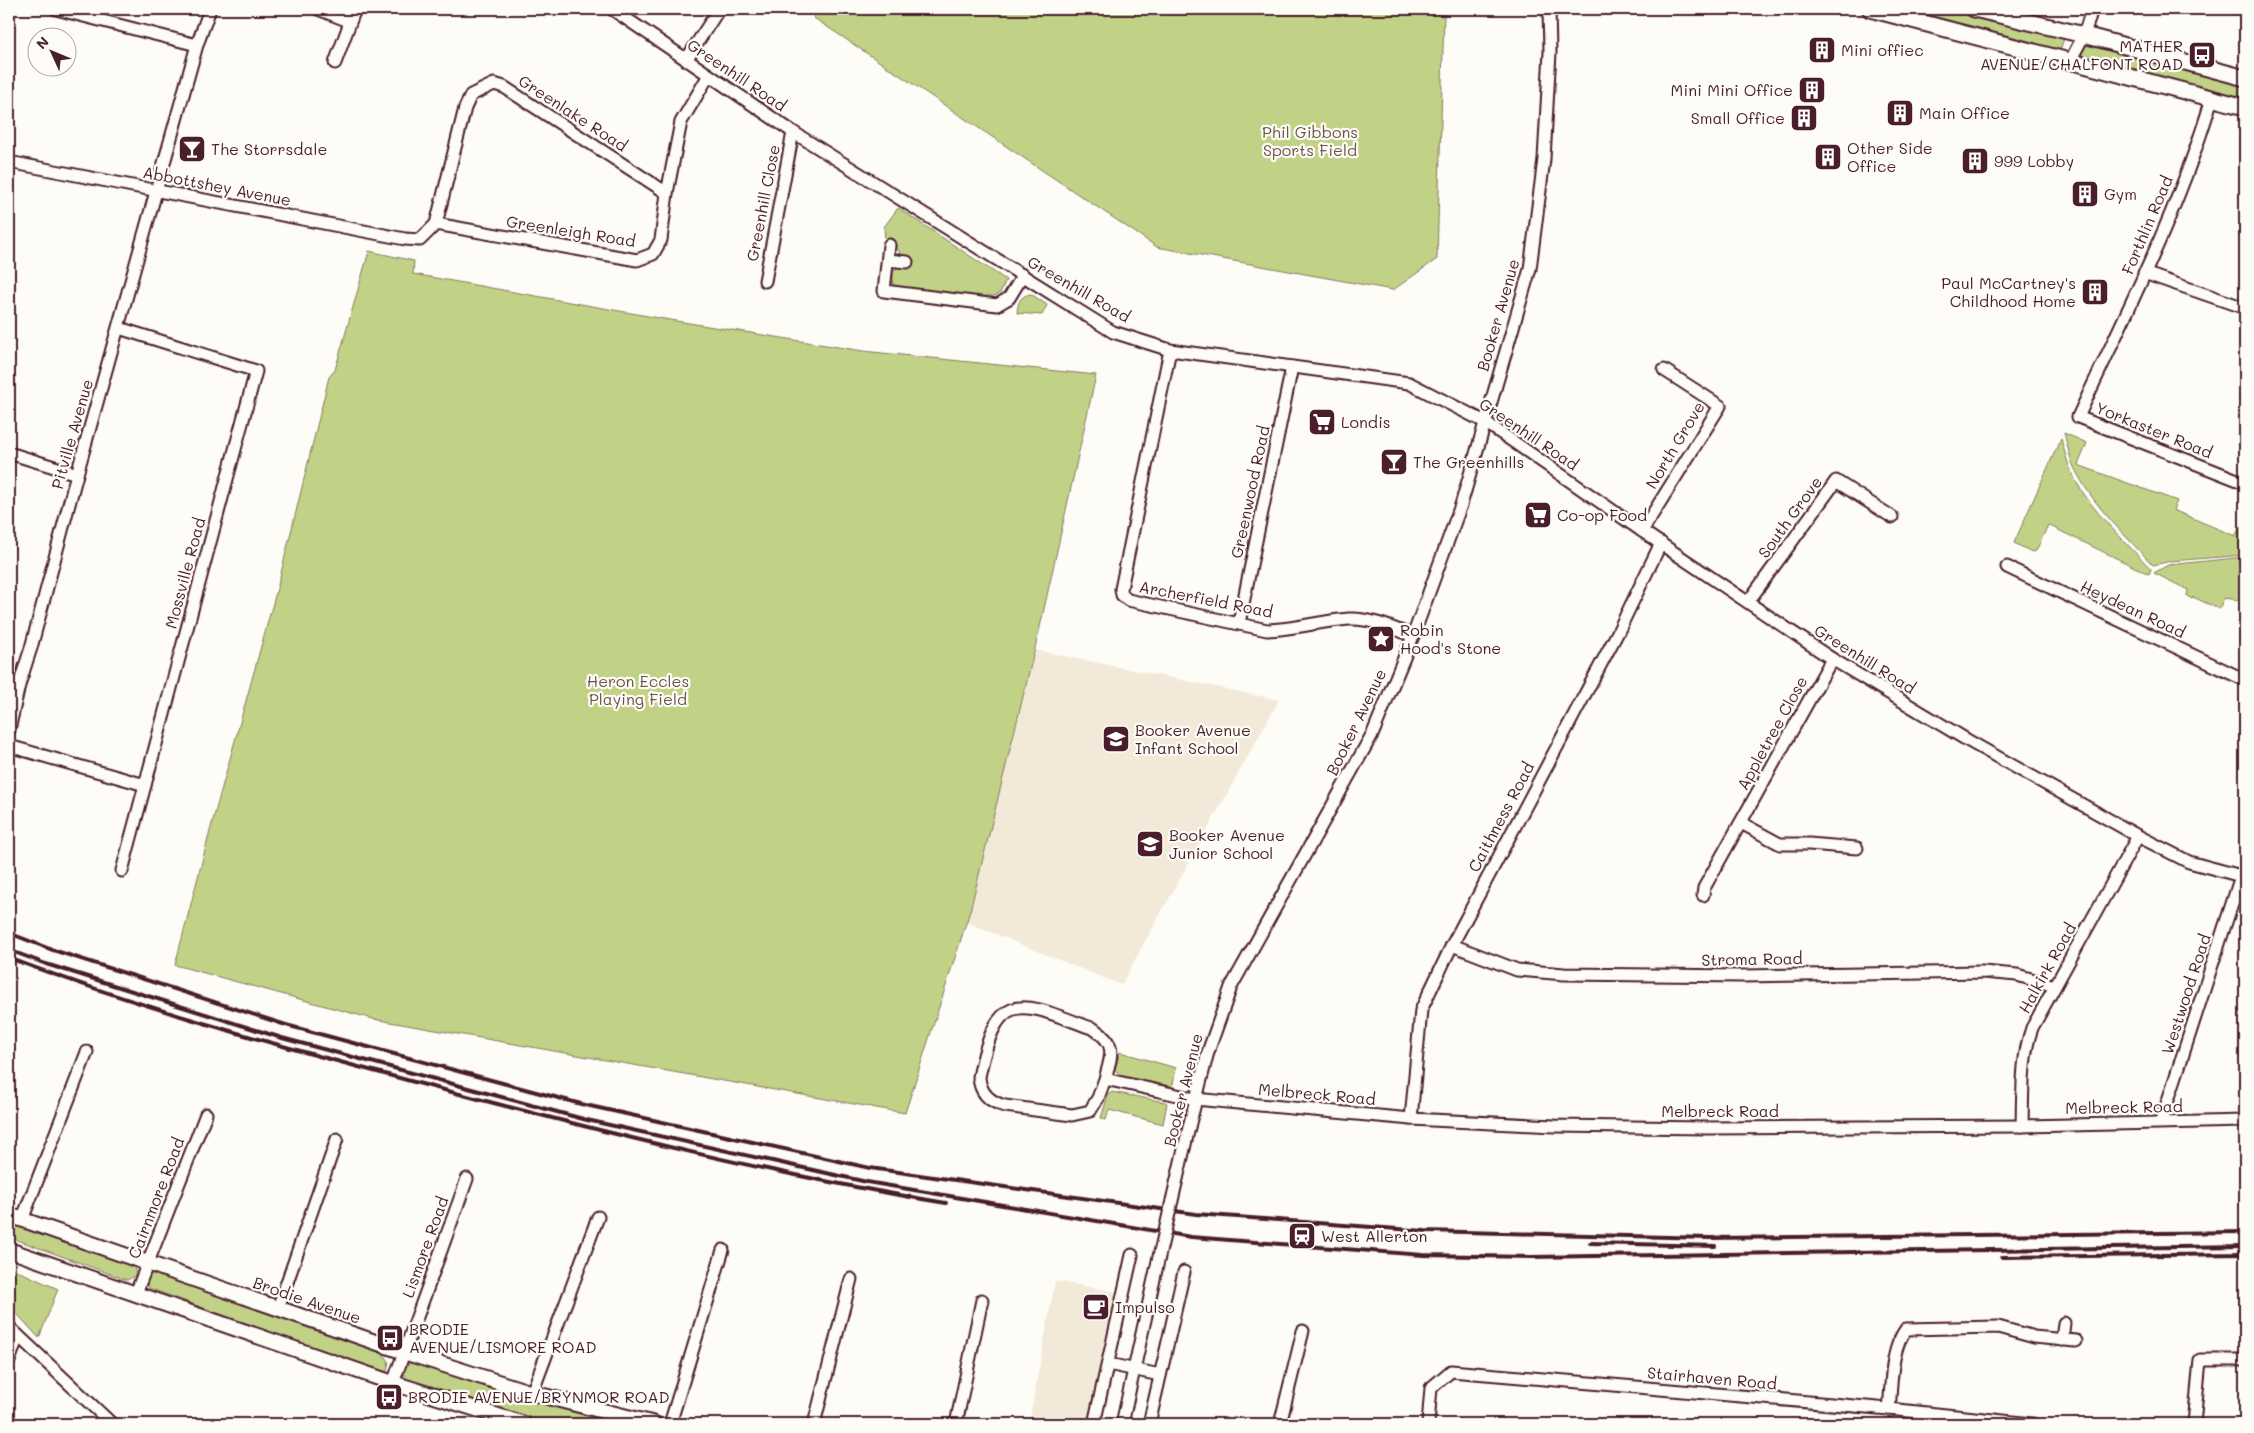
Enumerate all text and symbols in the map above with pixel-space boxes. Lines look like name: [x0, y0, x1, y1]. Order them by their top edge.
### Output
north arrow: [28, 28, 78, 78]
text: N: [32, 32, 53, 53]
street label: Greenhill Road: [684, 34, 791, 116]
building icon: Mini offiec: [1807, 35, 1837, 65]
place label: MATHER AVENUE/CHALFONT ROAD: [1980, 35, 2183, 74]
place label: Mini offiec: [1841, 39, 1924, 60]
bus stop icon: MATHER AVENUE/CHALFONT ROAD: [2187, 40, 2217, 70]
street label: Greenlake Road: [515, 69, 632, 156]
building icon: Mini Mini Office: [1797, 75, 1827, 105]
place label: Mini Mini Office: [1671, 79, 1793, 100]
building icon: Main Office: [1885, 98, 1915, 128]
place label: Main Office: [1919, 102, 2010, 123]
building icon: Small Office: [1789, 103, 1819, 133]
place label: Small Office: [1691, 107, 1785, 128]
park label: Phil Gibbons Sports Field: [1262, 121, 1358, 160]
bar icon: The Storrsdale: [177, 134, 207, 164]
place label: Other Side Office: [1847, 137, 1933, 176]
place label: The Storrsdale: [211, 138, 327, 159]
building icon: Other Side Office: [1813, 142, 1843, 172]
street label: Greenhill Close: [741, 143, 784, 263]
building icon: 999 Lobby: [1960, 146, 1990, 176]
place label: 999 Lobby: [1994, 150, 2074, 171]
street label: Abbottshey Avenue: [141, 161, 293, 210]
street label: Forthlin Road: [2116, 172, 2177, 277]
building icon: Gym: [2070, 179, 2100, 209]
place label: Gym: [2104, 183, 2137, 204]
street label: Greenleigh Road: [505, 210, 637, 251]
street label: Greenhill Road: [1024, 251, 1135, 327]
street label: Booker Avenue: [1471, 256, 1524, 373]
place label: Paul McCartney's Childhood Home: [1941, 272, 2076, 311]
building icon: Paul McCartney's Childhood Home: [2080, 277, 2110, 307]
street label: Pitville Avenue: [46, 376, 97, 491]
street label: Greenhill Road: [1476, 393, 1583, 475]
street label: North Grove: [1640, 397, 1709, 492]
street label: Yorkaster Road: [2093, 397, 2216, 463]
supermarket icon: Londis: [1307, 407, 1337, 437]
place label: Londis: [1341, 411, 1391, 432]
street label: Greenwood Road: [1225, 424, 1274, 560]
bar icon: The Greenhills: [1379, 447, 1409, 477]
place label: The Greenhills: [1413, 451, 1524, 472]
street label: South Grove: [1753, 472, 1826, 562]
supermarket icon: Co-op Food: [1523, 500, 1553, 530]
place label: Co-op Food: [1557, 504, 1647, 525]
street label: Mossville Road: [160, 515, 209, 631]
street label: Archerfield Road: [1138, 575, 1275, 622]
street label: Heydean Road: [2077, 575, 2189, 642]
place label: Robin Hood's Stone: [1400, 619, 1501, 658]
street label: Greenhill Road: [1811, 619, 1920, 698]
place icon: Robin Hood's Stone: [1366, 624, 1396, 654]
street label: Booker Avenue: [1321, 665, 1390, 778]
park label: Heron Eccles Playing Field: [587, 670, 689, 709]
street label: Appletree Close: [1732, 672, 1812, 794]
place label: Booker Avenue Infant School: [1135, 719, 1251, 758]
school or university icon: Booker Avenue Infant School: [1101, 724, 1131, 754]
street label: Caithness Road: [1463, 758, 1538, 875]
place label: Booker Avenue Junior School: [1169, 824, 1285, 863]
school or university icon: Booker Avenue Junior School: [1135, 829, 1165, 859]
street label: Halkirk Road: [2013, 919, 2080, 1017]
street label: Westwood Road: [2156, 931, 2215, 1057]
street label: Stroma Road: [1701, 947, 1803, 970]
street label: Booker Avenue: [1158, 1031, 1207, 1149]
street label: Melbreck Road: [1258, 1078, 1377, 1109]
street label: Melbreck Road: [2065, 1095, 2183, 1118]
street label: Melbreck Road: [1661, 1100, 1779, 1121]
street label: Cairnmore Road: [123, 1134, 188, 1261]
street label: Lismore Road: [396, 1193, 453, 1300]
station icon: West Allerton: [1287, 1221, 1317, 1251]
place label: West Allerton: [1321, 1225, 1427, 1246]
street label: Brodie Avenue: [250, 1271, 364, 1328]
cafe icon: Impulso: [1081, 1292, 1111, 1322]
place label: Impulso: [1115, 1296, 1175, 1317]
place label: BRODIE AVENUE/LISMORE ROAD: [409, 1318, 597, 1357]
bus stop icon: BRODIE AVENUE/LISMORE ROAD: [375, 1323, 405, 1353]
street label: Stairhaven Road: [1646, 1361, 1778, 1394]
bus stop icon: BRODIE AVENUE/BRYNMOR ROAD: [374, 1382, 404, 1412]
place label: BRODIE AVENUE/BRYNMOR ROAD: [408, 1386, 670, 1407]

